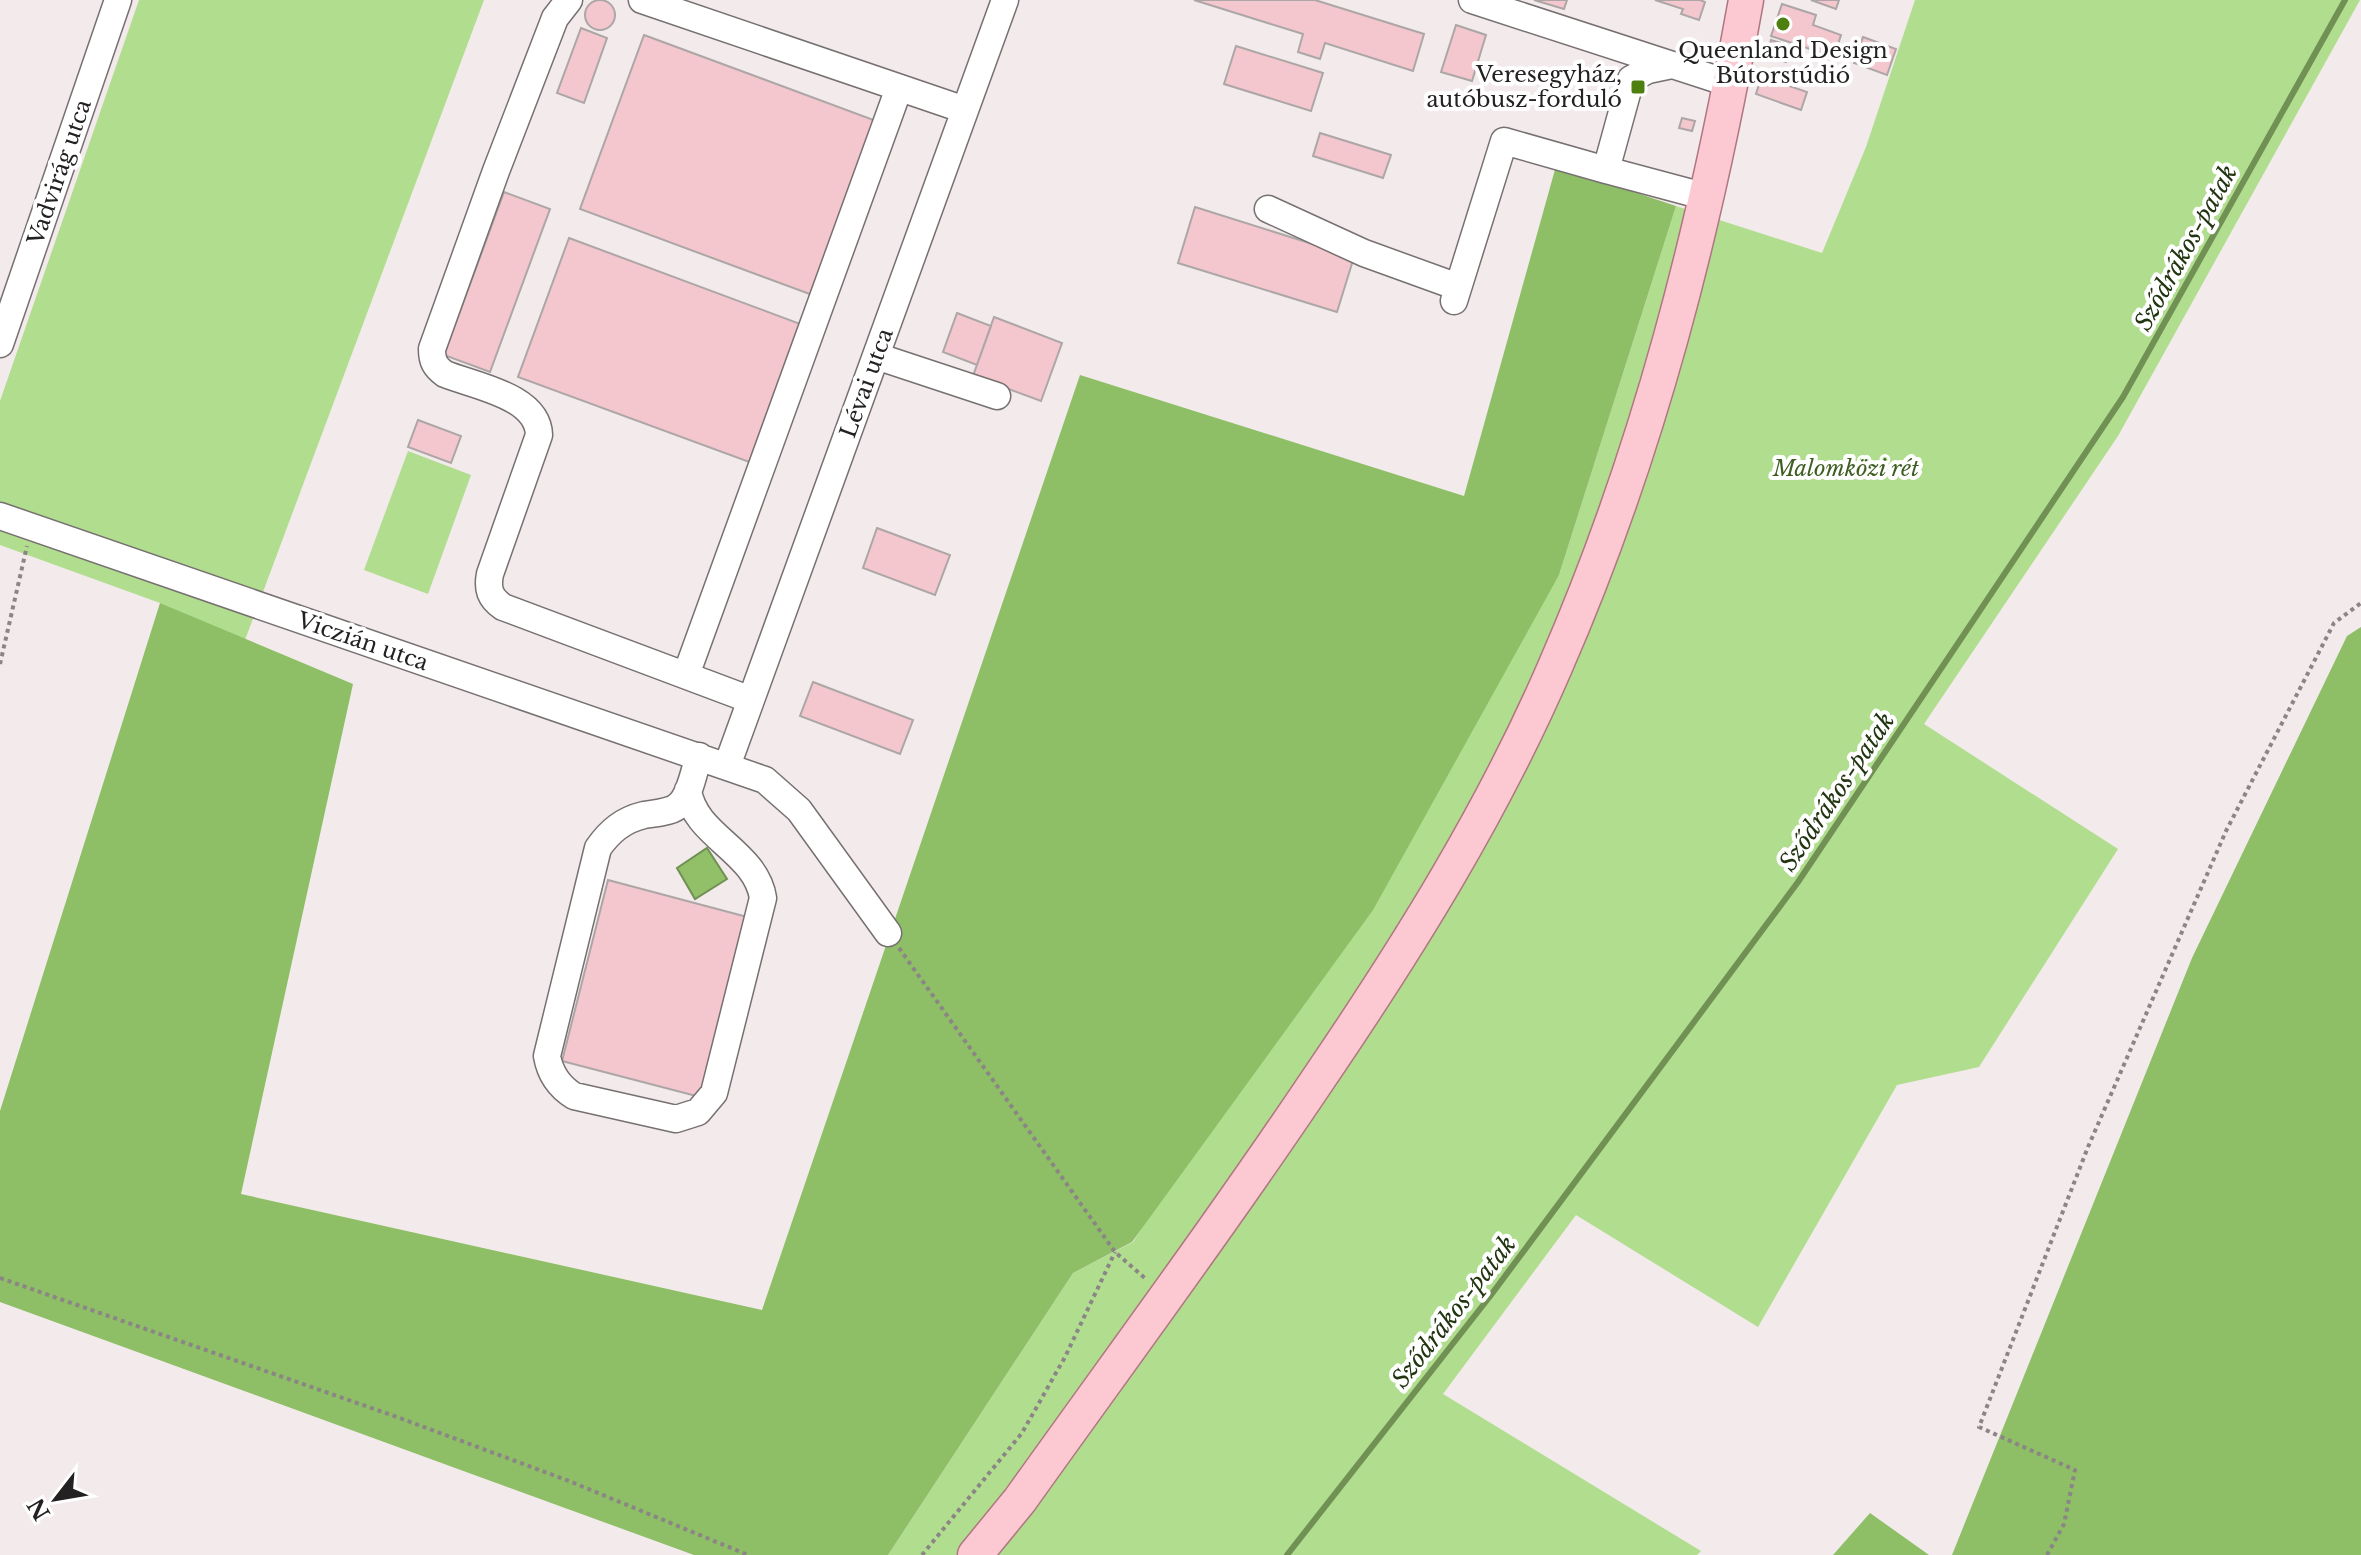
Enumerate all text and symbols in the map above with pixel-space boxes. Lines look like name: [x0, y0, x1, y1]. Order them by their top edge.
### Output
marker: Queenland Design Bútorstúdió: [1774, 15, 1792, 33]
place label: Queenland Design Bútorstúdió: [1678, 37, 1888, 89]
place label: Veresegyház, autóbusz-forduló: [1426, 61, 1622, 113]
marker: Veresegyház, autóbusz-forduló: [1629, 78, 1647, 96]
street label: Vadvirág utca: [22, 95, 97, 249]
water label: Sződrákos-patak: [2128, 160, 2243, 336]
street label: Lévai utca: [834, 324, 899, 442]
park label: Malomközi rét: [1772, 455, 1919, 482]
street label: Viczián utca: [293, 606, 433, 677]
water label: Sződrákos-patak: [1773, 707, 1900, 876]
water label: Sződrákos-patak: [1385, 1230, 1522, 1393]
north arrow: [16, 1459, 96, 1539]
text: N: [22, 1493, 56, 1525]

